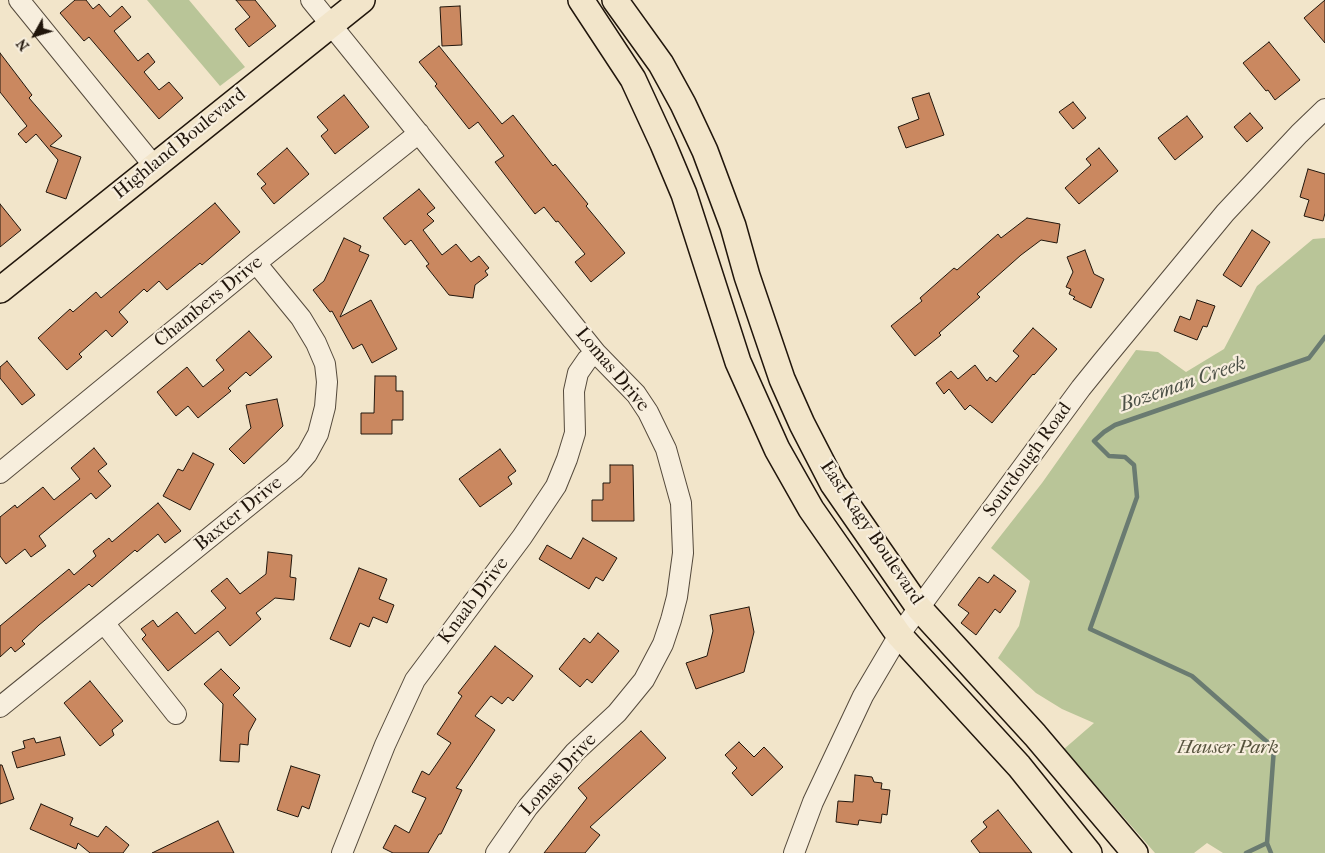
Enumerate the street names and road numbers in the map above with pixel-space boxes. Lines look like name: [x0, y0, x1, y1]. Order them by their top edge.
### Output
street label: Highland Boulevard: [109, 84, 251, 204]
street label: Chambers Drive: [150, 251, 268, 353]
street label: Lomas Drive: [570, 323, 654, 417]
street label: Sourdough Road: [979, 398, 1077, 522]
street label: East Kagy Boulevard: [814, 457, 928, 609]
street label: Baxter Drive: [191, 472, 287, 556]
street label: Knaab Drive: [434, 553, 514, 649]
street label: Lomas Drive: [516, 729, 602, 821]

